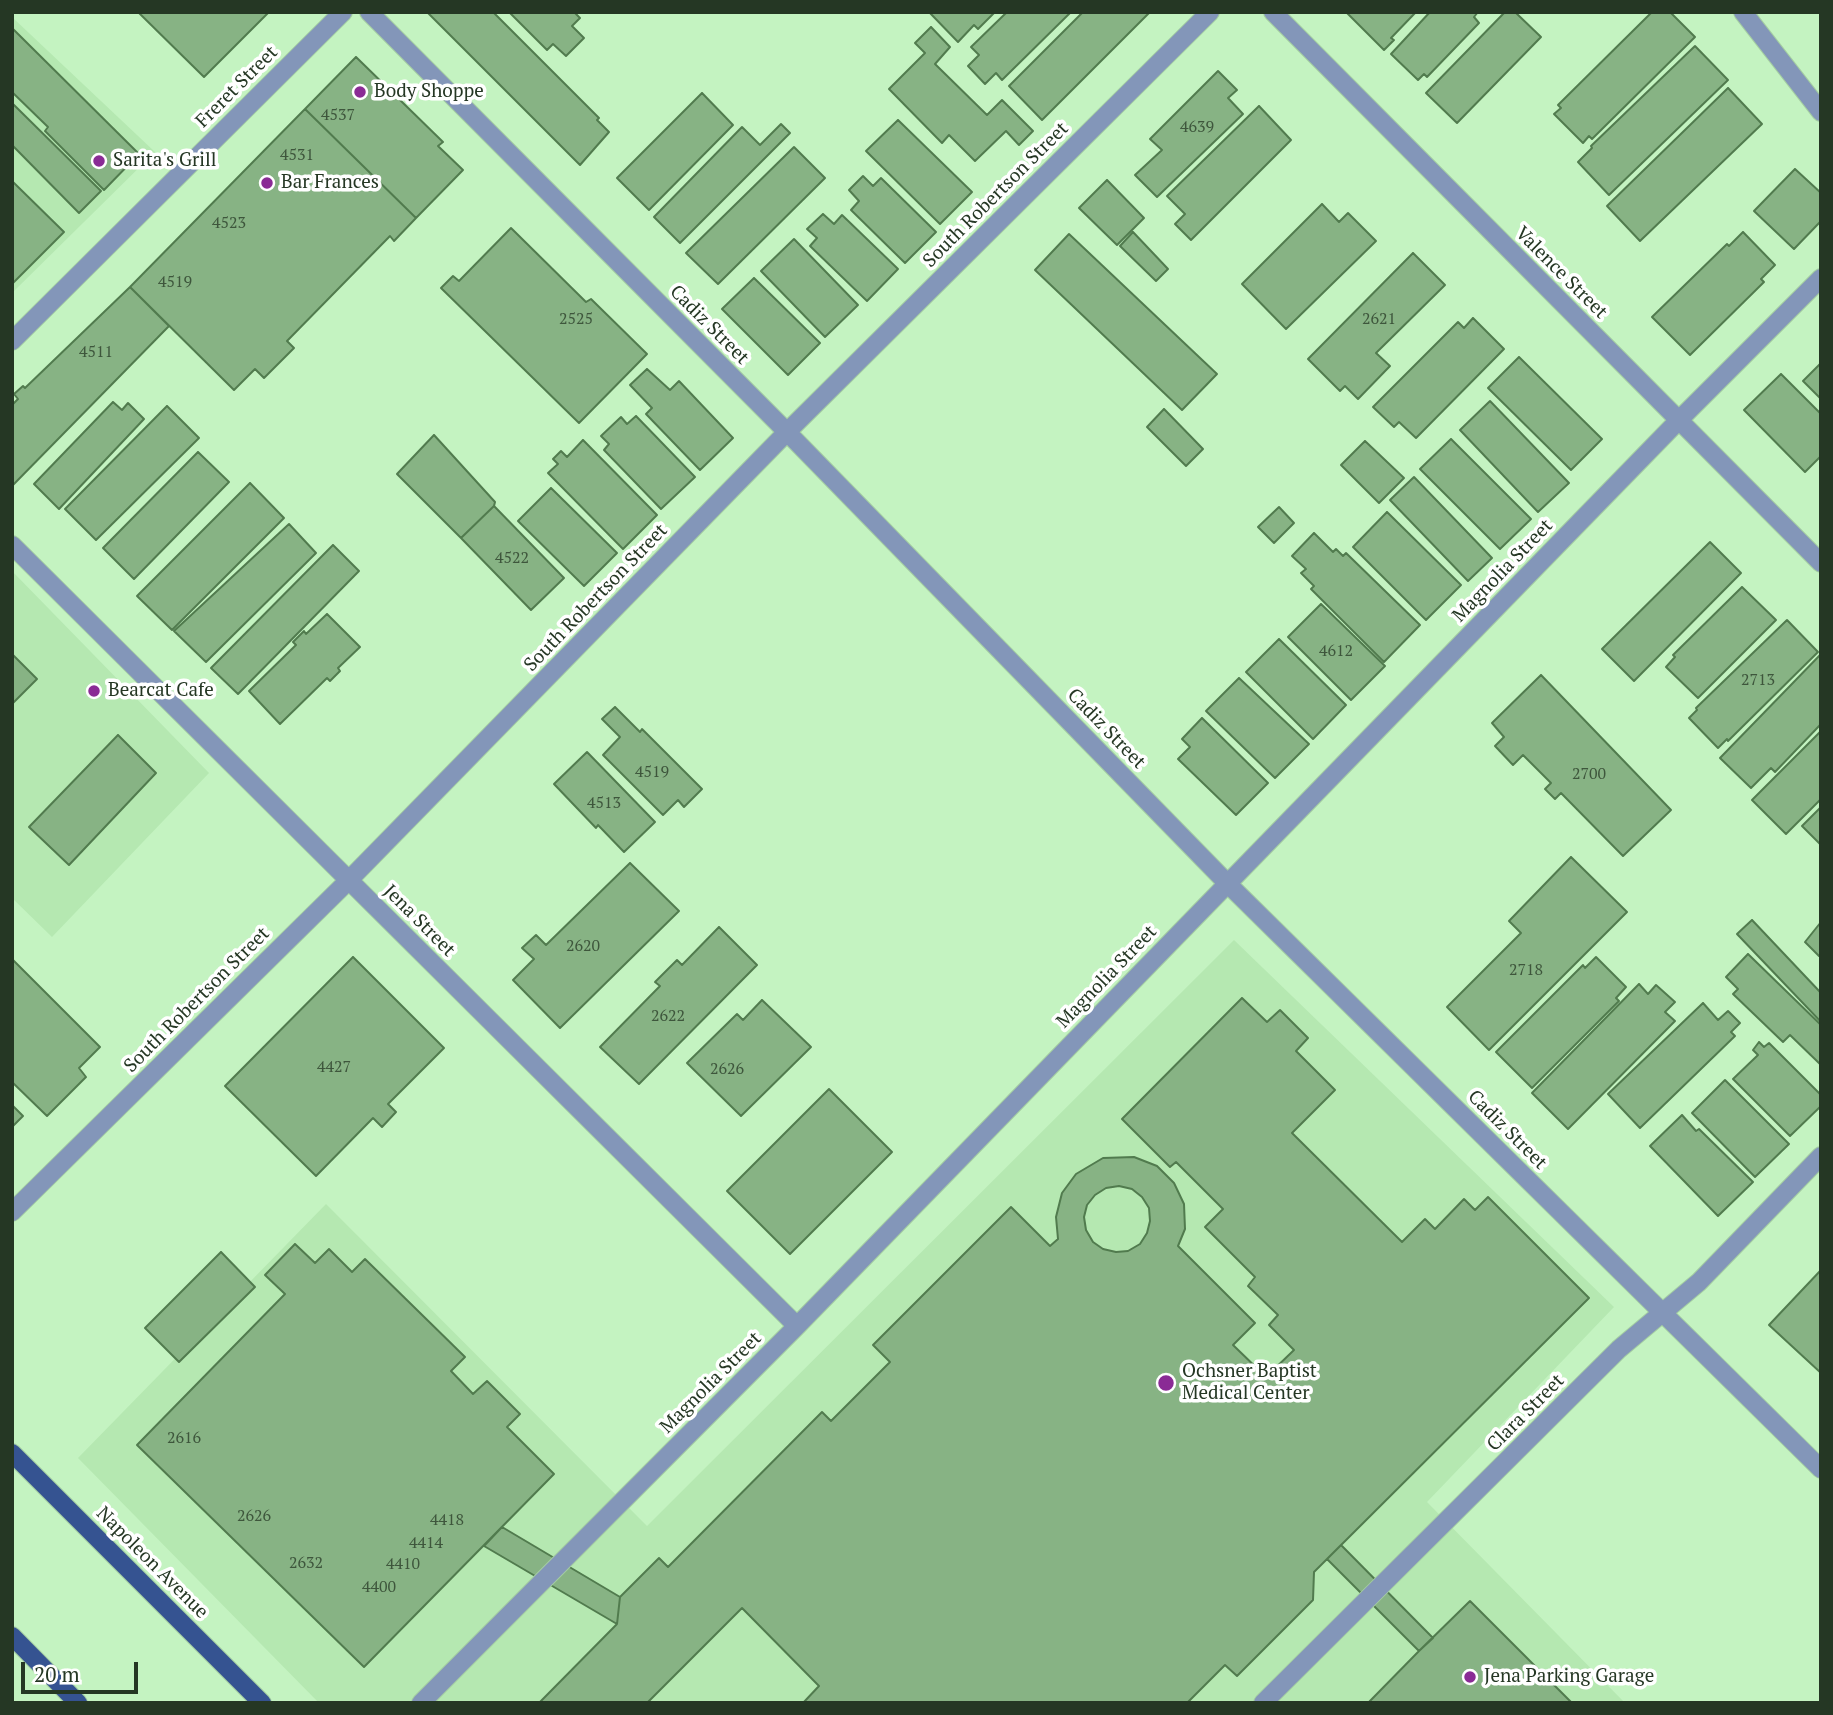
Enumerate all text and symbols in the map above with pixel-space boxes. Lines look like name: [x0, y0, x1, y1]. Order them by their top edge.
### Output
street label: Freret Street: [191, 41, 283, 133]
place label: Body Shoppe: [374, 81, 484, 103]
marker: Body Shoppe: [352, 84, 368, 100]
house number: 4537: [321, 105, 355, 125]
house number: 4639: [1180, 117, 1214, 137]
street label: South Robertson Street: [919, 118, 1073, 272]
house number: 4531: [280, 145, 314, 165]
place label: Sarita's Grill: [113, 150, 216, 172]
marker: Sarita's Grill: [91, 153, 107, 169]
place label: Bar Frances: [281, 172, 379, 194]
marker: Bar Frances: [259, 175, 275, 191]
house number: 4523: [212, 213, 246, 233]
street label: Valence Street: [1510, 222, 1612, 324]
house number: 4519: [158, 272, 192, 292]
street label: Cadiz Street: [665, 281, 753, 369]
house number: 2525: [559, 309, 593, 329]
house number: 2621: [1362, 309, 1396, 329]
house number: 4511: [79, 342, 113, 362]
street label: Magnolia Street: [1448, 515, 1558, 627]
street label: South Robertson Street: [520, 519, 672, 677]
house number: 4522: [495, 548, 529, 568]
house number: 4612: [1319, 641, 1353, 661]
house number: 2713: [1741, 670, 1775, 690]
place label: Bearcat Cafe: [108, 680, 214, 702]
marker: Bearcat Cafe: [86, 683, 102, 699]
street label: Cadiz Street: [1062, 684, 1150, 774]
house number: 4519: [635, 762, 669, 782]
house number: 2700: [1572, 764, 1606, 784]
house number: 4513: [587, 793, 621, 813]
street label: Jena Street: [378, 880, 460, 962]
street label: Magnolia Street: [1052, 921, 1162, 1033]
street label: South Robertson Street: [120, 923, 274, 1077]
house number: 2620: [566, 936, 600, 956]
house number: 2718: [1509, 960, 1543, 980]
house number: 2622: [651, 1006, 685, 1026]
house number: 4427: [317, 1057, 351, 1077]
house number: 2626: [710, 1059, 744, 1079]
street label: Cadiz Street: [1463, 1086, 1551, 1174]
street label: Magnolia Street: [655, 1327, 767, 1439]
place label: Ochsner Baptist Medical Center: [1182, 1361, 1317, 1405]
street label: Clara Street: [1483, 1370, 1569, 1456]
marker: Ochsner Baptist Medical Center: [1156, 1373, 1176, 1393]
house number: 2616: [167, 1428, 201, 1448]
street label: Napoleon Avenue: [91, 1502, 213, 1624]
house number: 2626: [237, 1506, 271, 1526]
house number: 4418: [430, 1510, 464, 1530]
house number: 4414: [409, 1533, 443, 1553]
house number: 2632: [289, 1553, 323, 1573]
house number: 4410: [386, 1554, 420, 1574]
house number: 4400: [362, 1577, 396, 1597]
scale bar: [24, 1648, 142, 1692]
text: 20 m: [34, 1660, 80, 1688]
place label: Jena Parking Garage: [1484, 1666, 1654, 1688]
marker: Jena Parking Garage: [1462, 1669, 1478, 1685]

